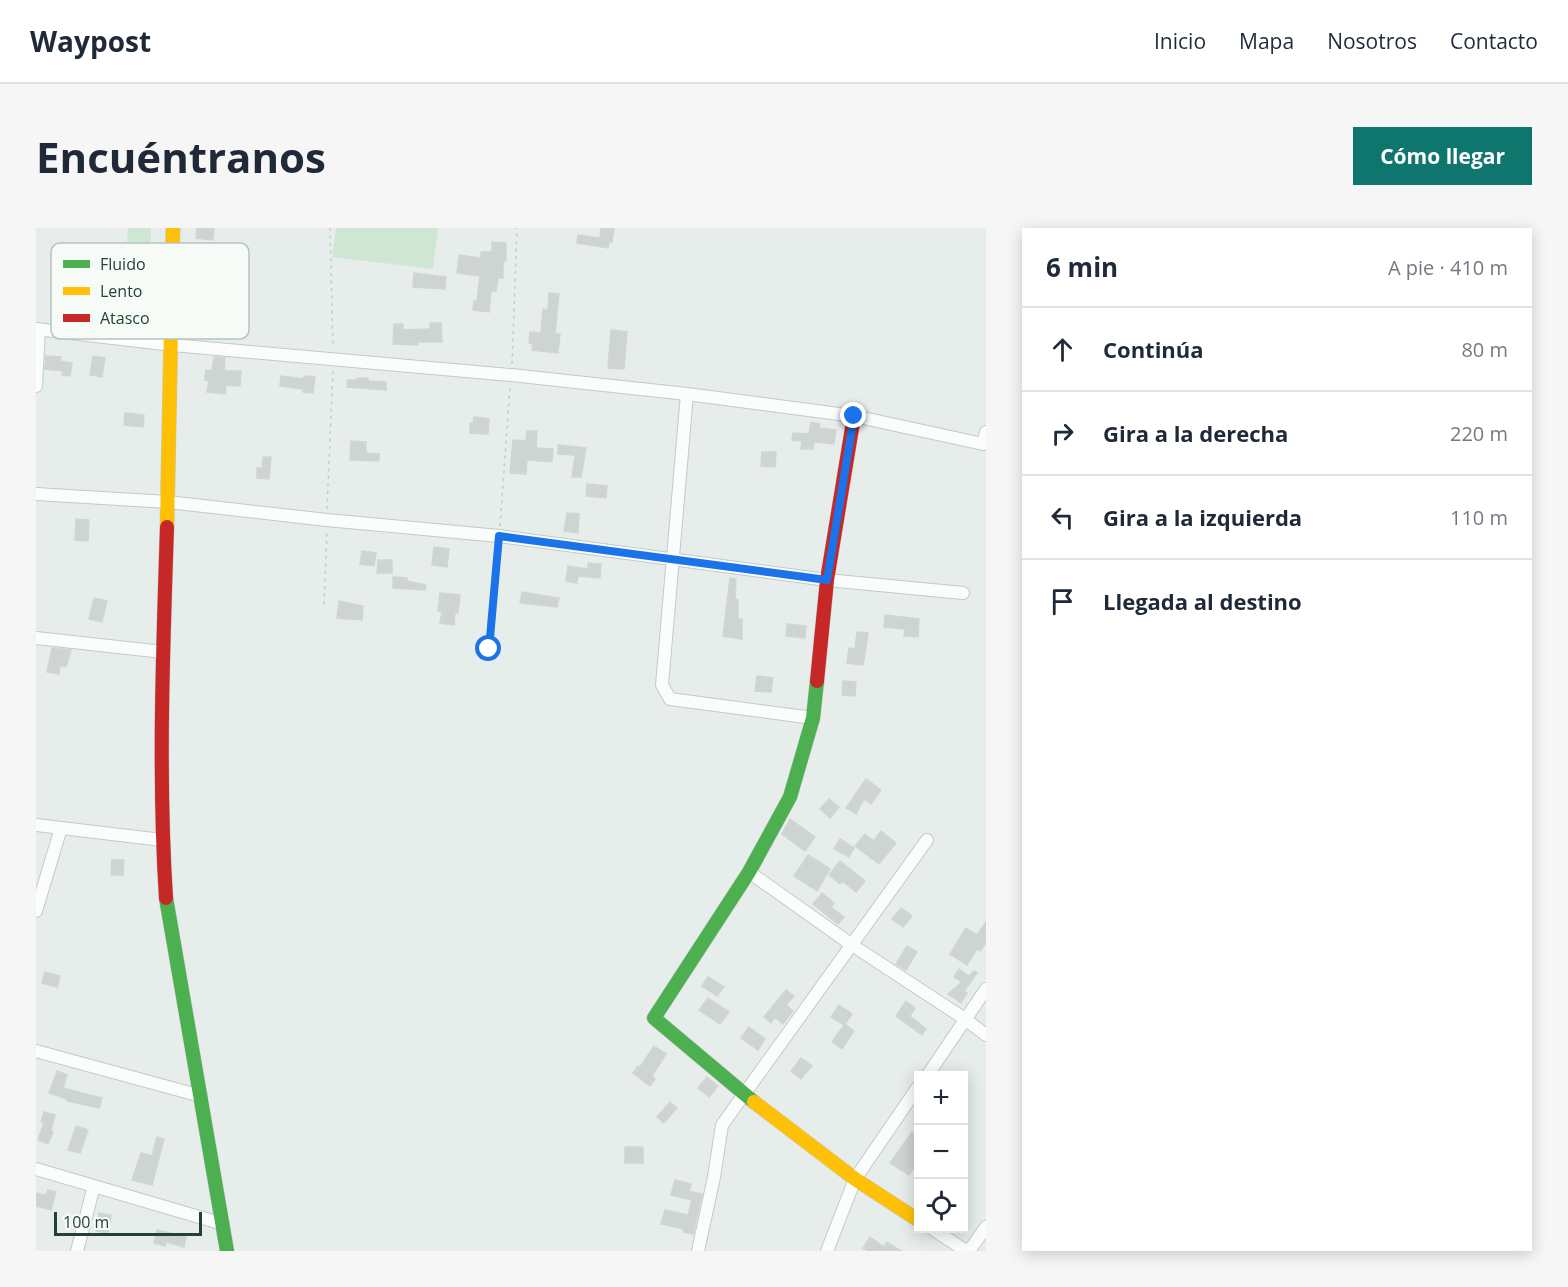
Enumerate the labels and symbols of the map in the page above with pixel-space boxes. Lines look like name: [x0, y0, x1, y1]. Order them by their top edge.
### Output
legend: [51, 243, 249, 339]
text: Fluido: [100, 253, 146, 275]
text: Lento: [100, 280, 142, 302]
text: Atasco: [100, 307, 150, 329]
route end: [840, 402, 866, 428]
route start: [475, 635, 501, 661]
scale bar: [54, 1209, 202, 1236]

